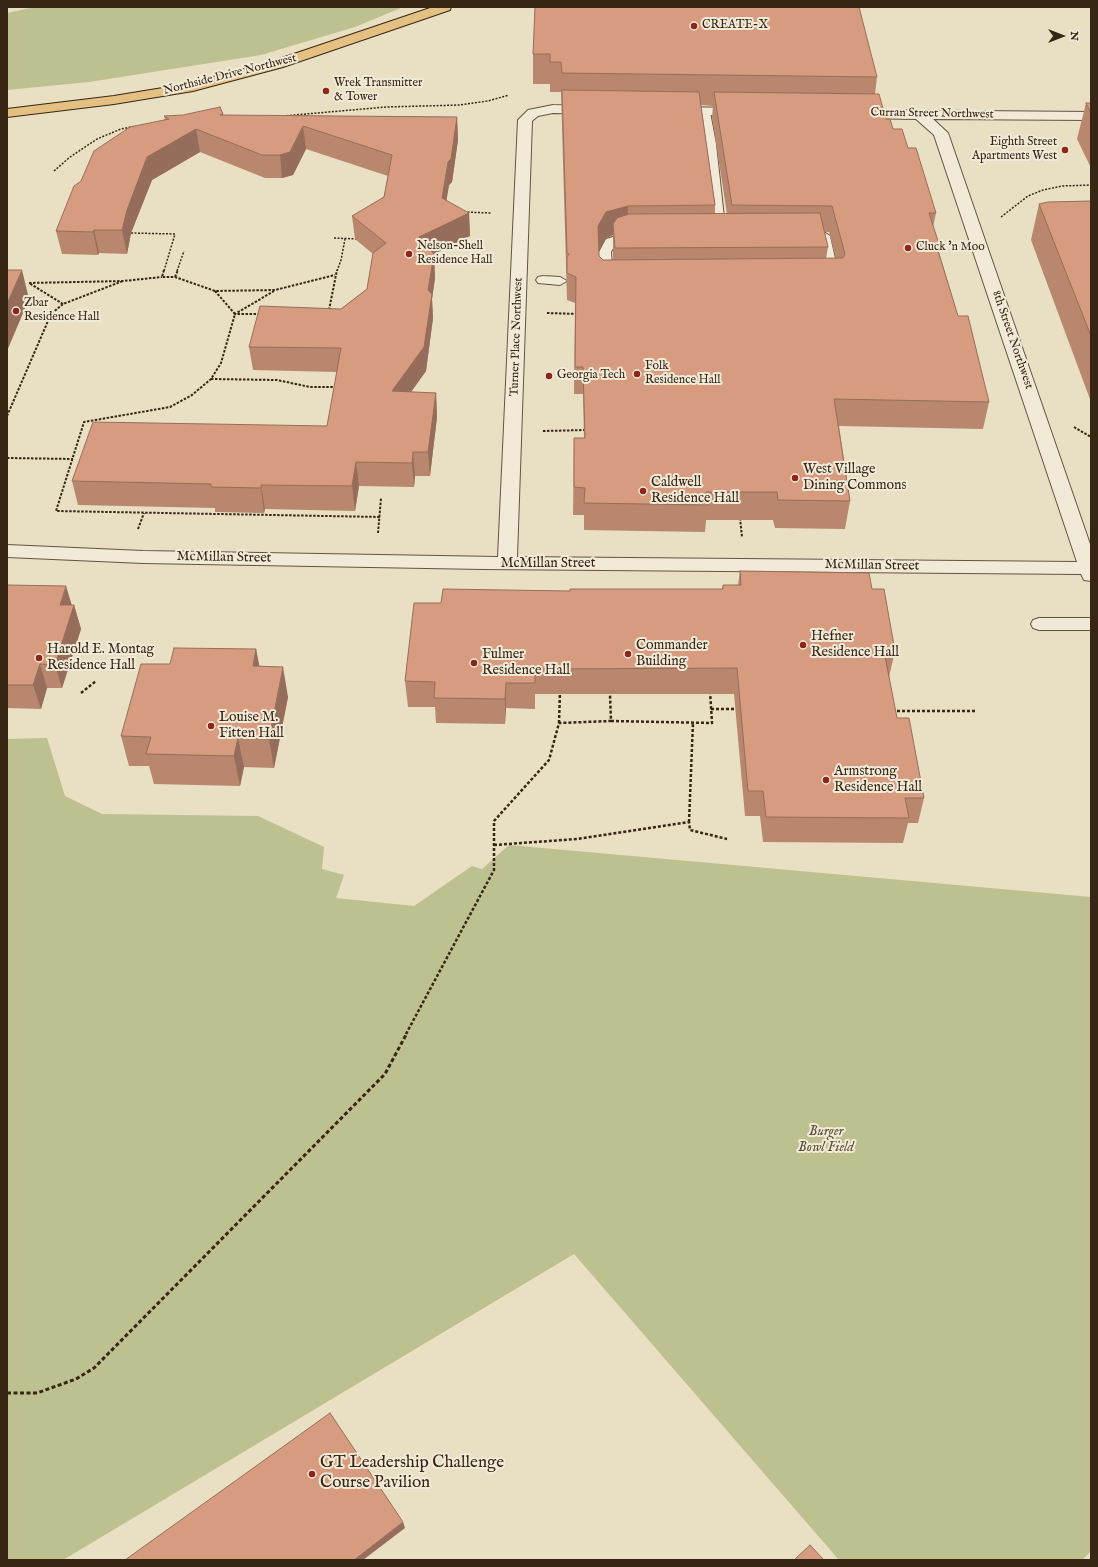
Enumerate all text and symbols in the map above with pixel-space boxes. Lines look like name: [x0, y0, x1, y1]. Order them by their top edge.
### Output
north arrow: [1042, 16, 1082, 56]
place label: CREATE-X: [702, 19, 768, 33]
marker: CREATE-X: [689, 21, 699, 31]
text: N: [1067, 31, 1081, 41]
street label: Northside Drive Northwest: [162, 51, 298, 99]
place label: Wrek Transmitter & Tower: [334, 77, 422, 105]
marker: Wrek Transmitter & Tower: [321, 86, 331, 96]
street label: Curran Street Northwest: [870, 106, 994, 122]
place label: Eighth Street Apartments West: [972, 136, 1057, 164]
marker: Eighth Street Apartments West: [1060, 145, 1070, 155]
place label: Nelson-Shell Residence Hall: [417, 240, 493, 268]
place label: Cluck 'n Moo: [916, 241, 985, 255]
marker: Cluck 'n Moo: [903, 243, 913, 253]
marker: Nelson-Shell Residence Hall: [404, 249, 414, 259]
street label: Turner Place Northwest: [508, 277, 526, 397]
street label: 8th Street Northwest: [988, 289, 1036, 391]
place label: Zbar Residence Hall: [24, 297, 100, 325]
marker: Zbar Residence Hall: [11, 306, 21, 316]
place label: Folk Residence Hall: [645, 360, 721, 388]
place label: Georgia Tech: [557, 369, 625, 383]
marker: Folk Residence Hall: [632, 369, 642, 379]
marker: Georgia Tech: [544, 371, 554, 381]
place label: West Village Dining Commons: [803, 462, 906, 494]
marker: West Village Dining Commons: [790, 473, 800, 483]
place label: Caldwell Residence Hall: [651, 475, 739, 508]
marker: Caldwell Residence Hall: [638, 486, 648, 496]
street label: McMillan Street: [176, 549, 272, 567]
street label: McMillan Street: [501, 556, 595, 572]
street label: McMillan Street: [824, 557, 920, 575]
place label: Hefner Residence Hall: [811, 629, 899, 662]
place label: Commander Building: [636, 638, 708, 670]
marker: Hefner Residence Hall: [798, 640, 808, 650]
place label: Harold E. Montag Residence Hall: [47, 642, 154, 674]
place label: Fulmer Residence Hall: [482, 647, 570, 680]
marker: Commander Building: [623, 649, 633, 659]
marker: Harold E. Montag Residence Hall: [34, 653, 44, 663]
marker: Fulmer Residence Hall: [469, 658, 479, 668]
place label: Louise M. Fitten Hall: [219, 710, 284, 742]
marker: Louise M. Fitten Hall: [206, 721, 216, 731]
place label: Armstrong Residence Hall: [834, 764, 922, 796]
marker: Armstrong Residence Hall: [821, 775, 831, 785]
park label: Burger Bowl Field: [798, 1124, 854, 1156]
place label: GT Leadership Challenge Course Pavilion: [320, 1454, 504, 1494]
marker: GT Leadership Challenge Course Pavilion: [307, 1469, 317, 1479]

